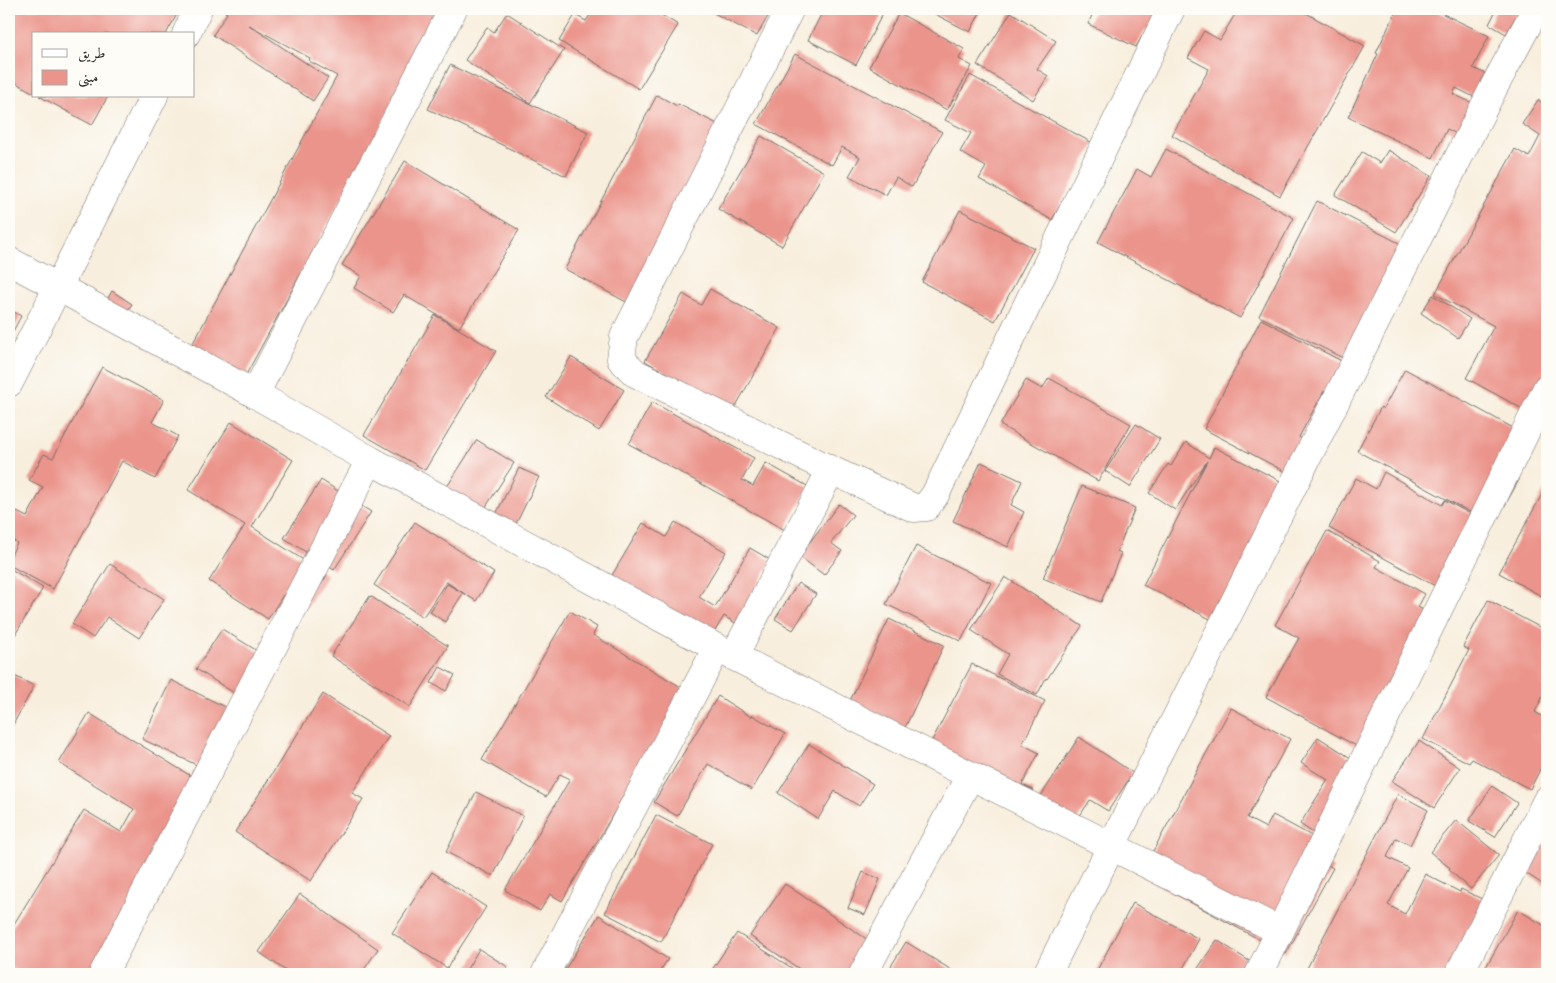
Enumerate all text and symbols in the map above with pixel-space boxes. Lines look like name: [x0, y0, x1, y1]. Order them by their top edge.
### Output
legend: [32, 32, 195, 98]
text: طريق: [78, 44, 105, 63]
text: مبنى: [78, 68, 98, 88]

